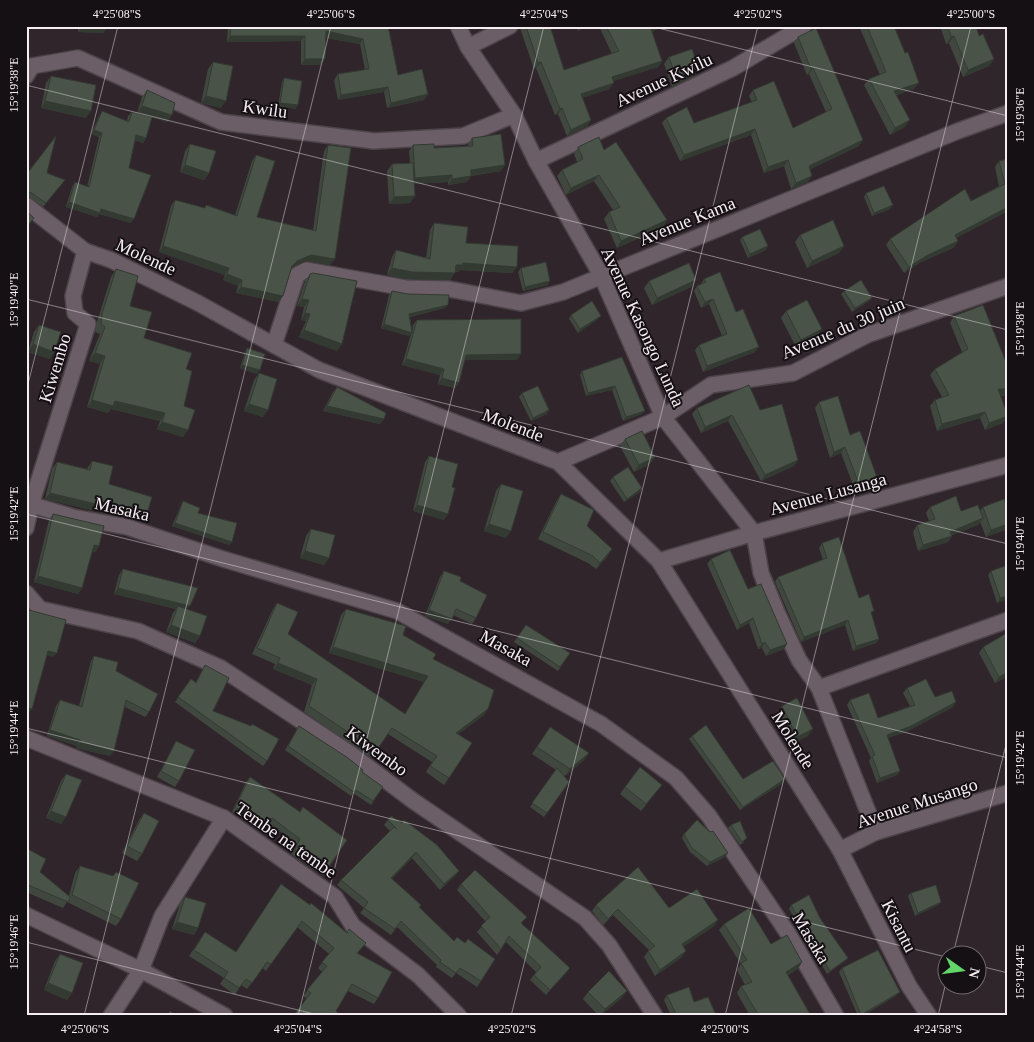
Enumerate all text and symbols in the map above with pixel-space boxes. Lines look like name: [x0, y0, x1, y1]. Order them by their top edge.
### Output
text: 4°25'08"S: [93, 7, 141, 21]
text: 4°25'06"S: [307, 7, 355, 21]
text: 4°25'04"S: [520, 7, 568, 21]
text: 4°25'02"S: [734, 7, 782, 21]
text: 4°25'00"S: [947, 7, 995, 21]
street label: Avenue Kwilu: [613, 49, 715, 111]
text: 15°19'38"E: [7, 57, 21, 113]
text: 15°19'36"E: [1013, 87, 1027, 143]
street label: Kwilu: [241, 96, 289, 122]
street label: Avenue Kama: [636, 193, 738, 249]
street label: Molende: [113, 234, 179, 280]
street label: Avenue Kasongo Lunda: [597, 244, 689, 410]
text: 15°19'40"E: [7, 272, 21, 328]
street label: Avenue du 30 juin: [778, 293, 908, 363]
text: 15°19'38"E: [1013, 301, 1027, 357]
street label: Kiwembo: [35, 331, 75, 405]
street label: Molende: [480, 404, 546, 446]
street label: Avenue Lusanga: [767, 469, 889, 519]
text: 15°19'42"E: [7, 486, 21, 542]
street label: Masaka: [92, 493, 152, 525]
text: 15°19'40"E: [1013, 516, 1027, 572]
street label: Masaka: [477, 626, 535, 670]
text: 15°19'44"E: [7, 700, 21, 756]
street label: Molende: [768, 708, 818, 772]
street label: Kiwembo: [342, 722, 412, 780]
text: 15°19'42"E: [1013, 730, 1027, 786]
street label: Avenue Musango: [854, 774, 980, 832]
street label: Tembe na tembe: [232, 798, 340, 882]
street label: Kisantu: [877, 897, 921, 955]
street label: Masaka: [788, 909, 834, 967]
text: 15°19'46"E: [7, 914, 21, 970]
north arrow: [936, 944, 986, 994]
text: 15°19'44"E: [1013, 944, 1027, 1000]
text: N: [966, 966, 983, 980]
text: 4°25'06"S: [61, 1022, 109, 1036]
text: 4°25'04"S: [274, 1022, 322, 1036]
text: 4°25'02"S: [488, 1022, 536, 1036]
text: 4°25'00"S: [701, 1022, 749, 1036]
text: 4°24'58"S: [914, 1022, 962, 1036]

